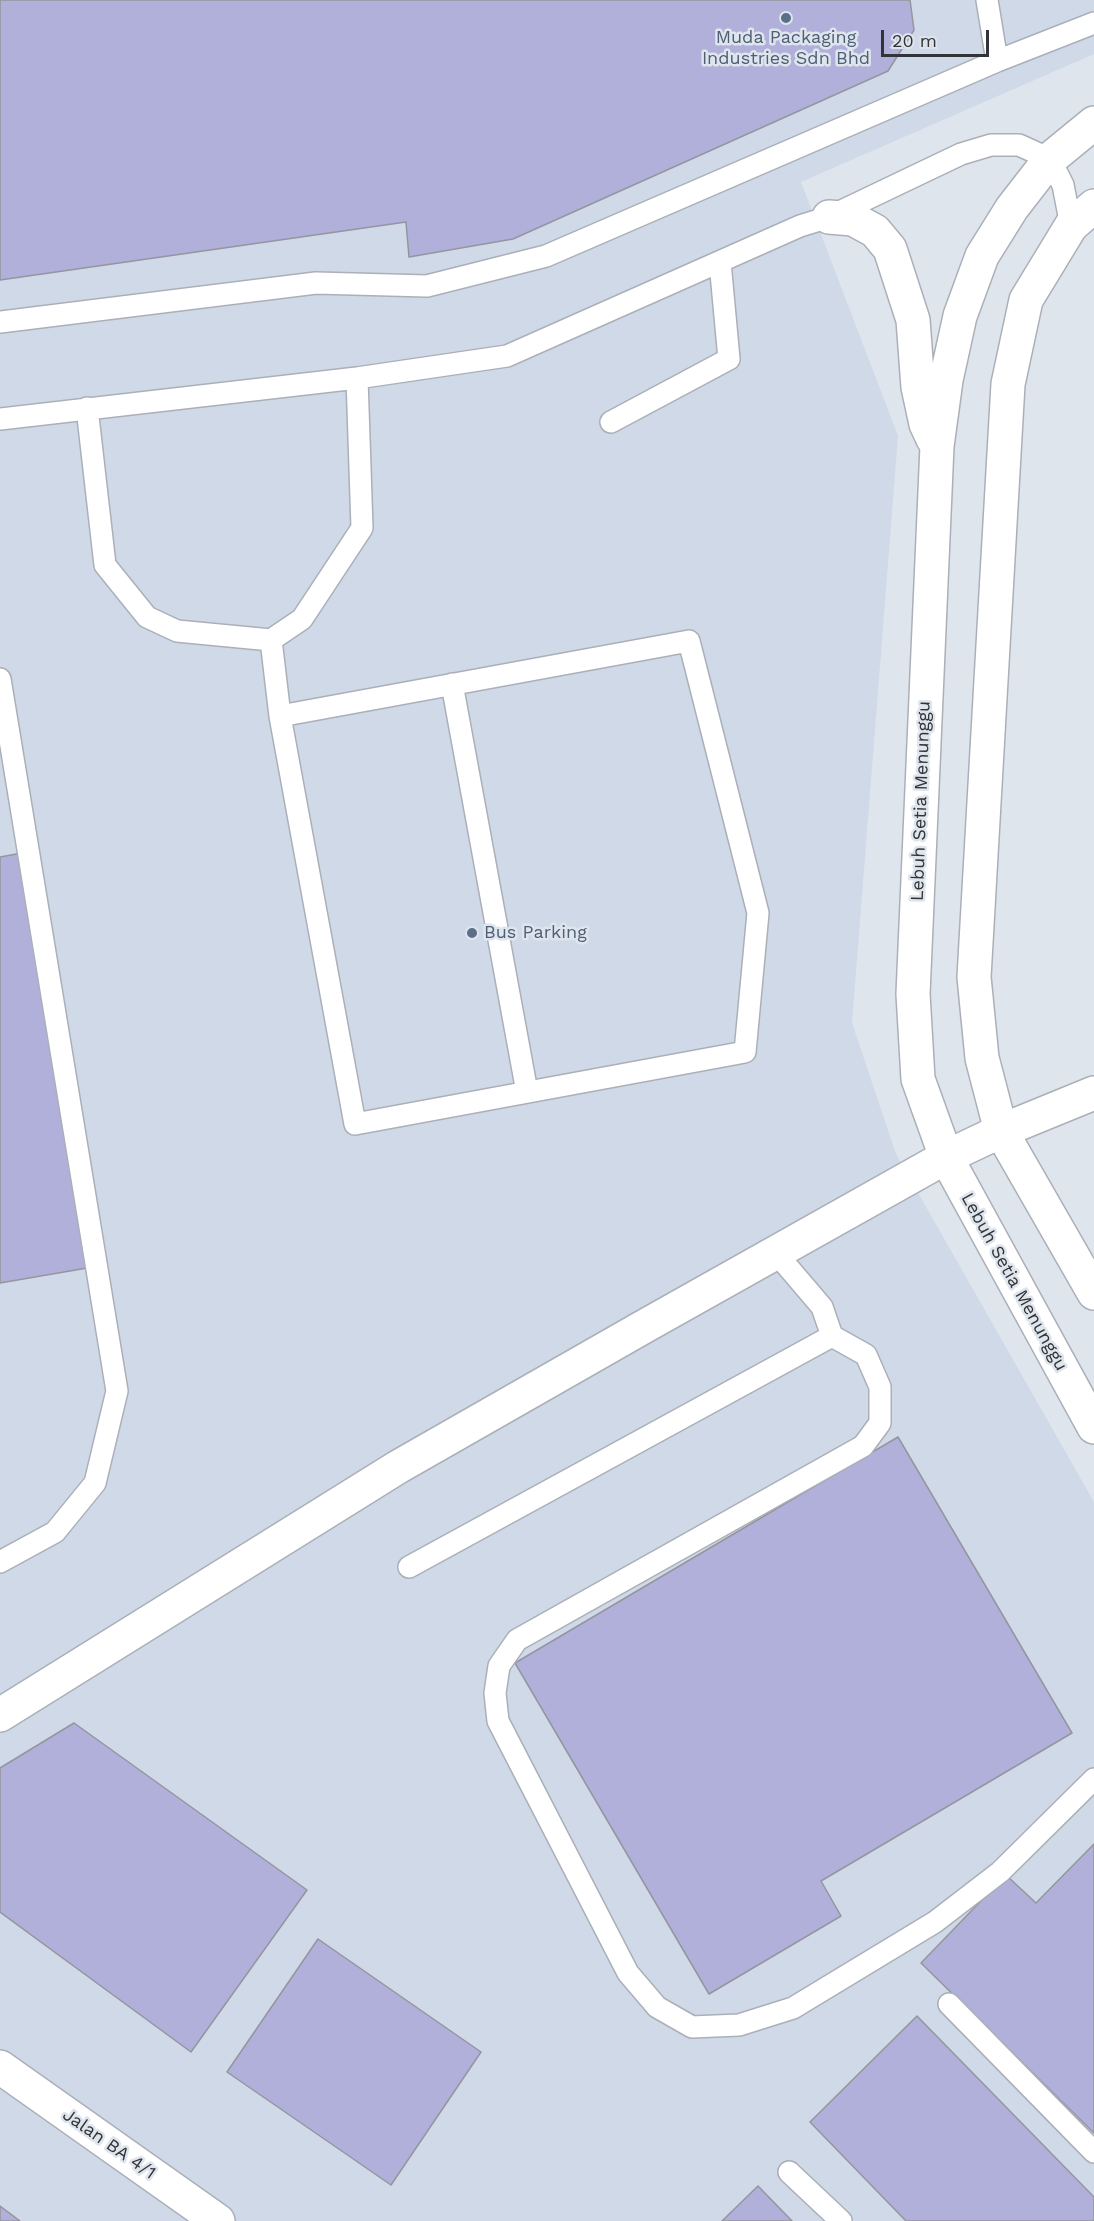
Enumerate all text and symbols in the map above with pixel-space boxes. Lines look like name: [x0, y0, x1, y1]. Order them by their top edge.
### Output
marker: Muda Packaging Industries Sdn Bhd: [779, 11, 793, 25]
scale bar: [884, 18, 992, 56]
place label: Muda Packaging Industries Sdn Bhd: [702, 27, 870, 70]
text: 20 m: [892, 30, 937, 51]
street label: Lebuh Setia Menunggu: [907, 701, 935, 901]
place label: Bus Parking: [484, 922, 587, 944]
marker: Bus Parking: [465, 926, 479, 940]
street label: Lebuh Setia Menunggu: [956, 1189, 1072, 1375]
street label: Jalan BA 4/1: [58, 2104, 160, 2184]

